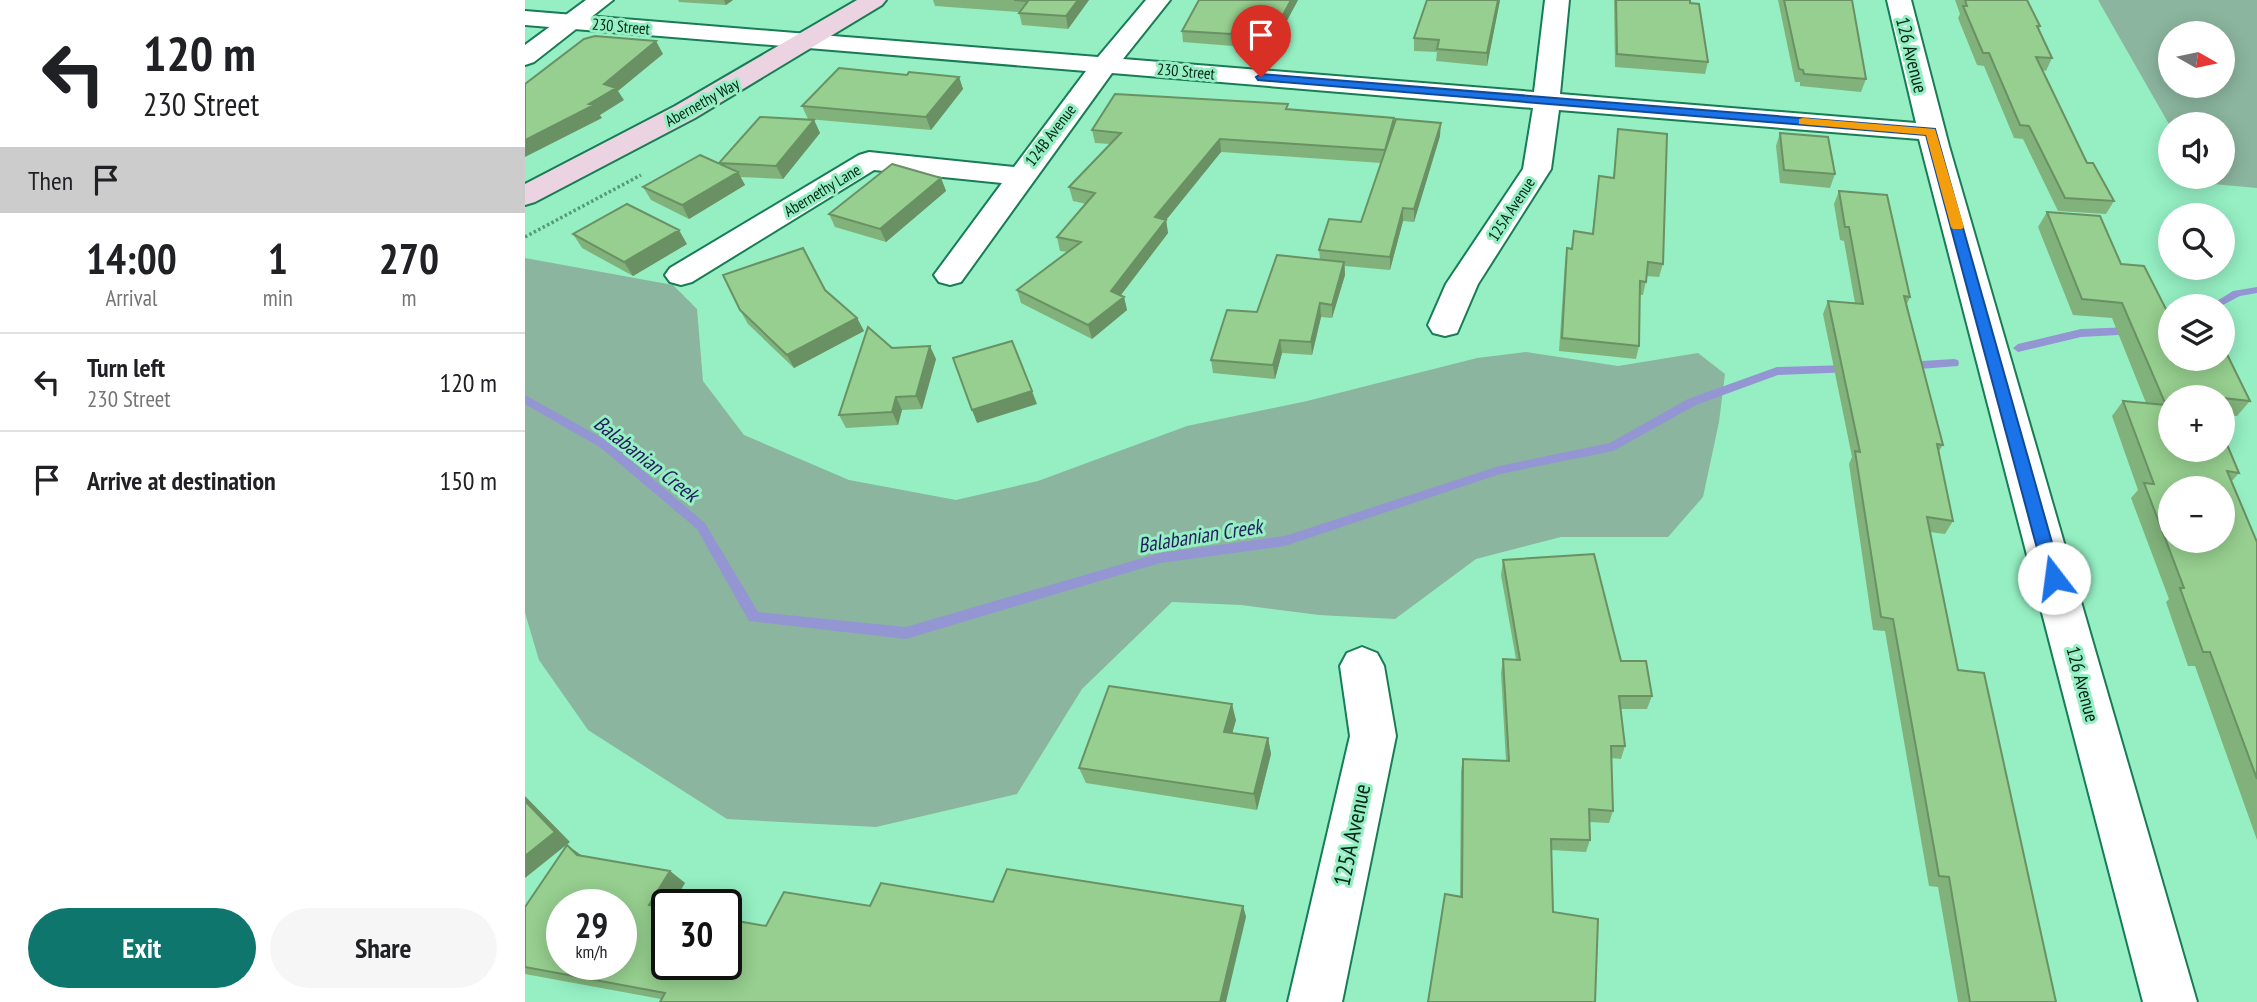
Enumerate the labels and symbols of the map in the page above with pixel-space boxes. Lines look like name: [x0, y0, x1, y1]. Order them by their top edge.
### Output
pin: [1231, 5, 1291, 77]
street label: 230 Street: [591, 14, 651, 39]
street label: 126 Avenue: [1891, 15, 1933, 96]
north arrow: [2158, 21, 2235, 98]
street label: 230 Street: [1156, 59, 1216, 84]
street label: Abernethy Way: [661, 73, 743, 131]
street label: 124B Avenue: [1020, 100, 1080, 170]
street label: Abernethy Lane: [780, 159, 864, 221]
street label: 125A Avenue: [1483, 173, 1539, 245]
water label: Balabanian Creek: [589, 409, 706, 510]
water label: Balabanian Creek: [1136, 512, 1267, 559]
position arrow: [2017, 541, 2091, 615]
street label: 126 Avenue: [2061, 644, 2105, 725]
street label: 125A Avenue: [1327, 781, 1376, 889]
speed limit sign: 30: [651, 889, 742, 980]

